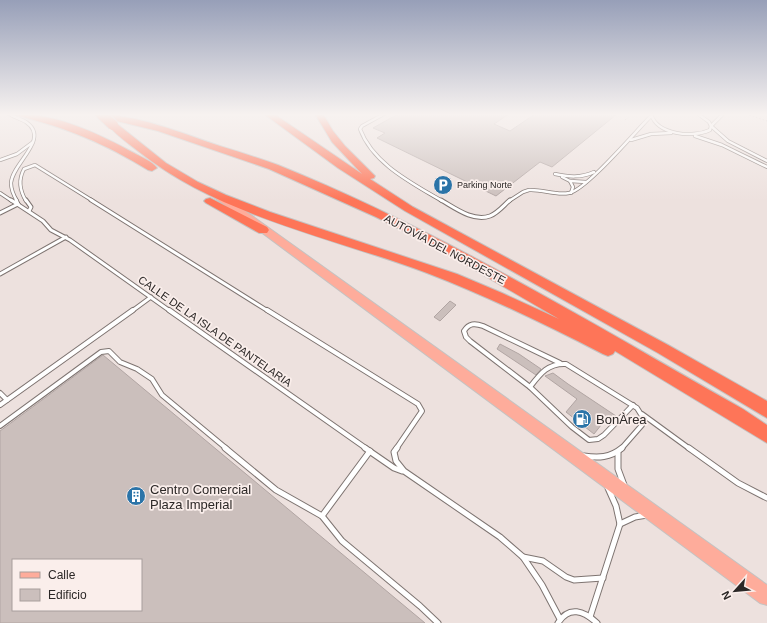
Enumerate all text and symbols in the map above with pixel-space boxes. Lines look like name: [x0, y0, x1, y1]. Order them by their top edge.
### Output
parking icon: Parking Norte: [432, 174, 454, 196]
place label: Parking Norte: [457, 180, 512, 190]
street label: AUTOVÍA DEL NORDESTE: [382, 212, 508, 286]
street label: CALLE DE LA ISLA DE PANTELARIA: [136, 273, 295, 389]
fuel station icon: BonÀrea: [571, 408, 593, 430]
place label: BonÀrea: [596, 412, 647, 427]
place label: Centro Comercial Plaza Imperial: [150, 482, 251, 512]
building icon: Centro Comercial Plaza Imperial: [125, 485, 147, 507]
legend: [12, 559, 142, 611]
text: Calle: [48, 568, 76, 582]
north arrow: [715, 571, 755, 611]
text: Edificio: [48, 588, 87, 602]
text: N: [719, 589, 733, 602]

